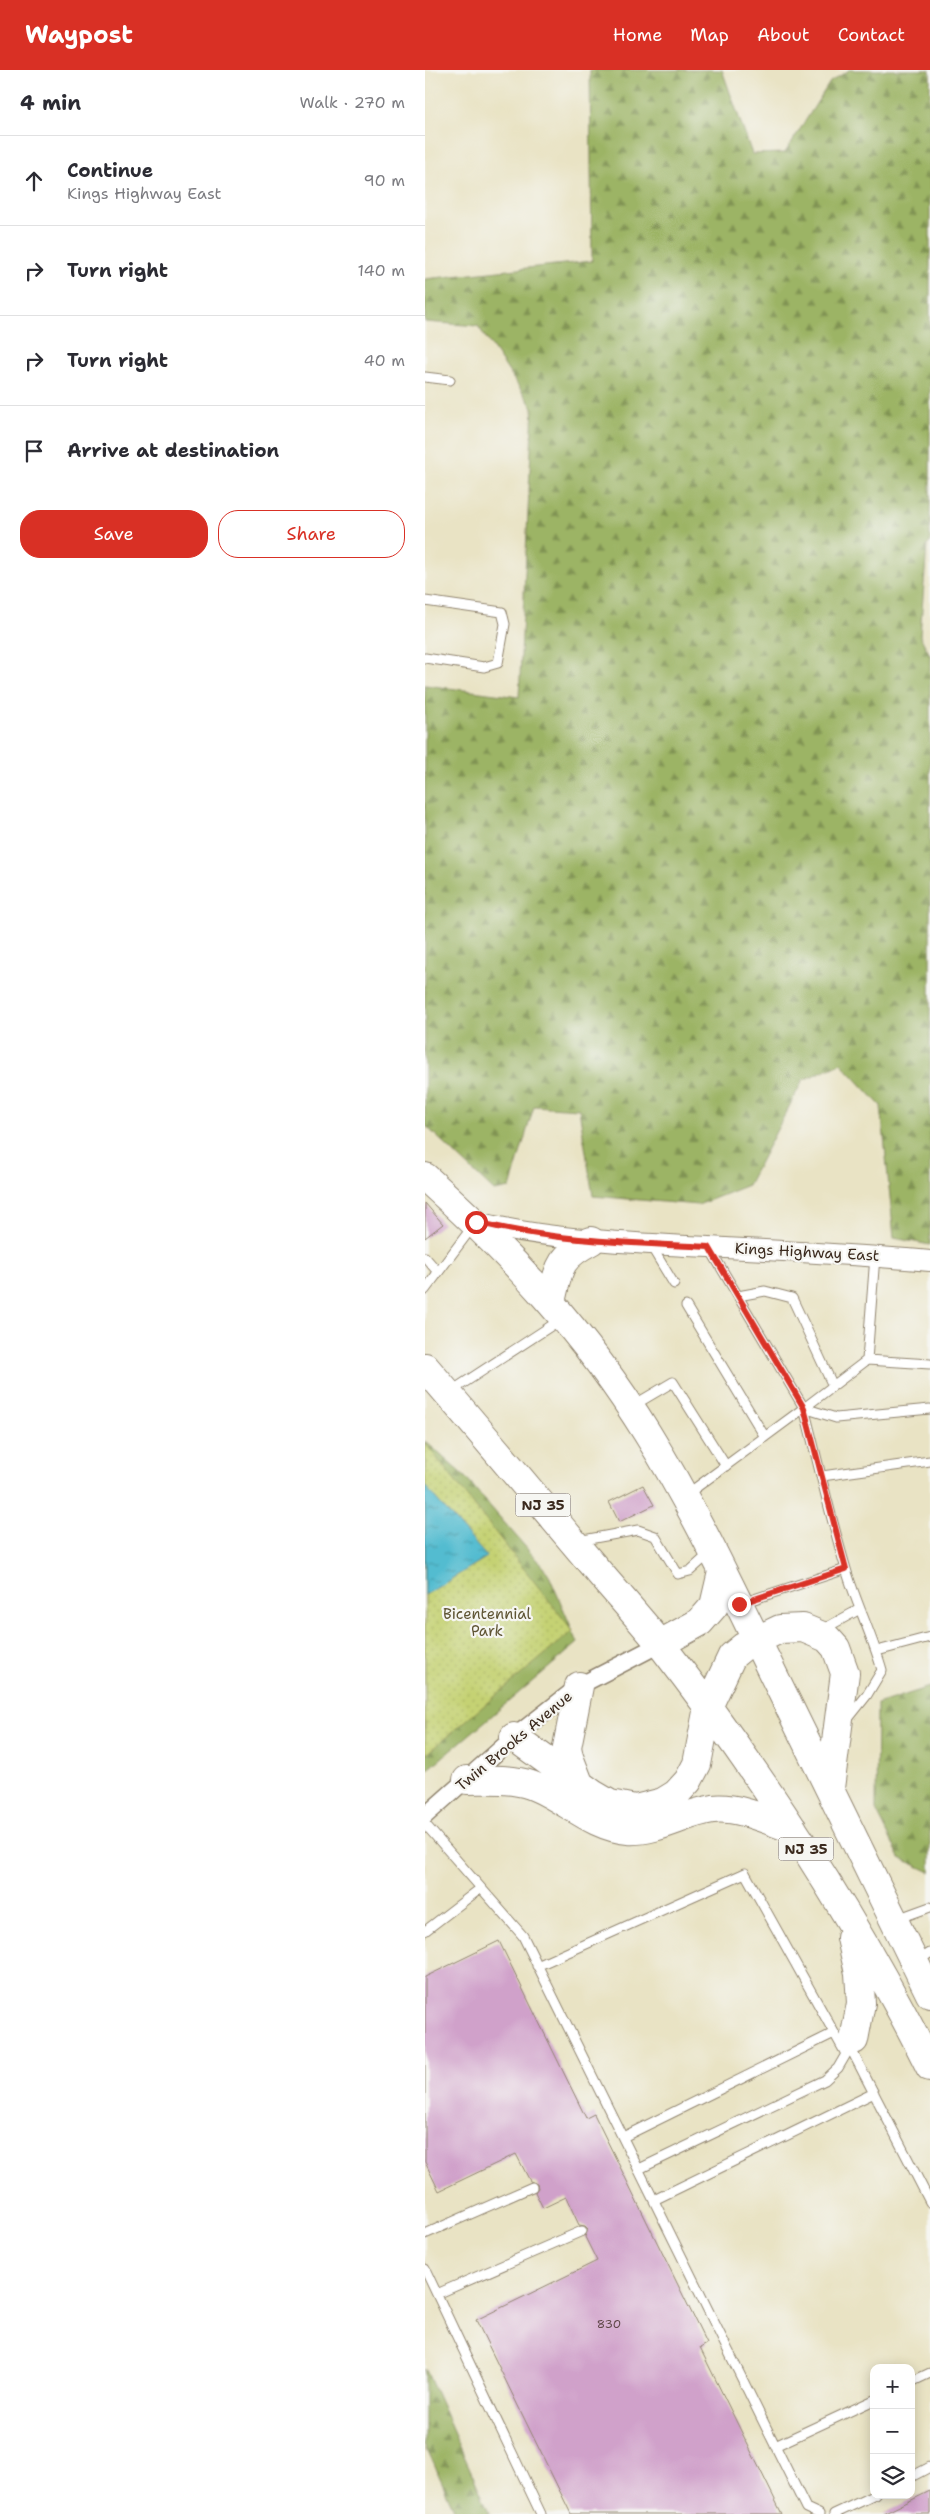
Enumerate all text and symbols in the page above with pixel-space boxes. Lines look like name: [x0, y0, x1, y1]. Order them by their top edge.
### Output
text: Waypost: [25, 19, 133, 51]
text: Home: [613, 23, 662, 47]
text: Map: [690, 23, 729, 47]
text: About: [757, 23, 810, 47]
text: Contact: [838, 23, 905, 47]
text: 4 min: [20, 89, 81, 117]
text: Walk · 270 m: [300, 92, 405, 113]
text: Continue: [67, 158, 153, 183]
icon: ahead: [20, 167, 48, 195]
text: 90 m: [364, 170, 405, 191]
text: Kings Highway East: [67, 183, 222, 204]
icon: right: [20, 257, 48, 285]
text: Turn right: [67, 258, 168, 283]
text: 140 m: [358, 260, 405, 281]
icon: right: [20, 347, 48, 375]
text: Turn right: [67, 348, 168, 373]
text: 40 m: [363, 350, 405, 371]
icon: arrive: [20, 437, 48, 465]
text: Arrive at destination: [67, 438, 279, 463]
button: Save: [20, 510, 208, 558]
button: Share: [218, 510, 405, 558]
route start: [465, 1211, 488, 1234]
street label: Kings Highway East: [734, 1238, 880, 1266]
road number: NJ 35: [515, 1494, 571, 1516]
route end: [728, 1593, 751, 1616]
park label: Bicentennial Park: [443, 1604, 532, 1641]
street label: Twin Brooks Avenue: [452, 1686, 576, 1796]
road number: NJ 35: [779, 1838, 833, 1860]
house number: 830: [597, 2316, 621, 2332]
map controls: [870, 2364, 915, 2499]
button: +: [870, 2364, 915, 2409]
button: −: [870, 2409, 915, 2454]
button: layers: [870, 2454, 915, 2499]

